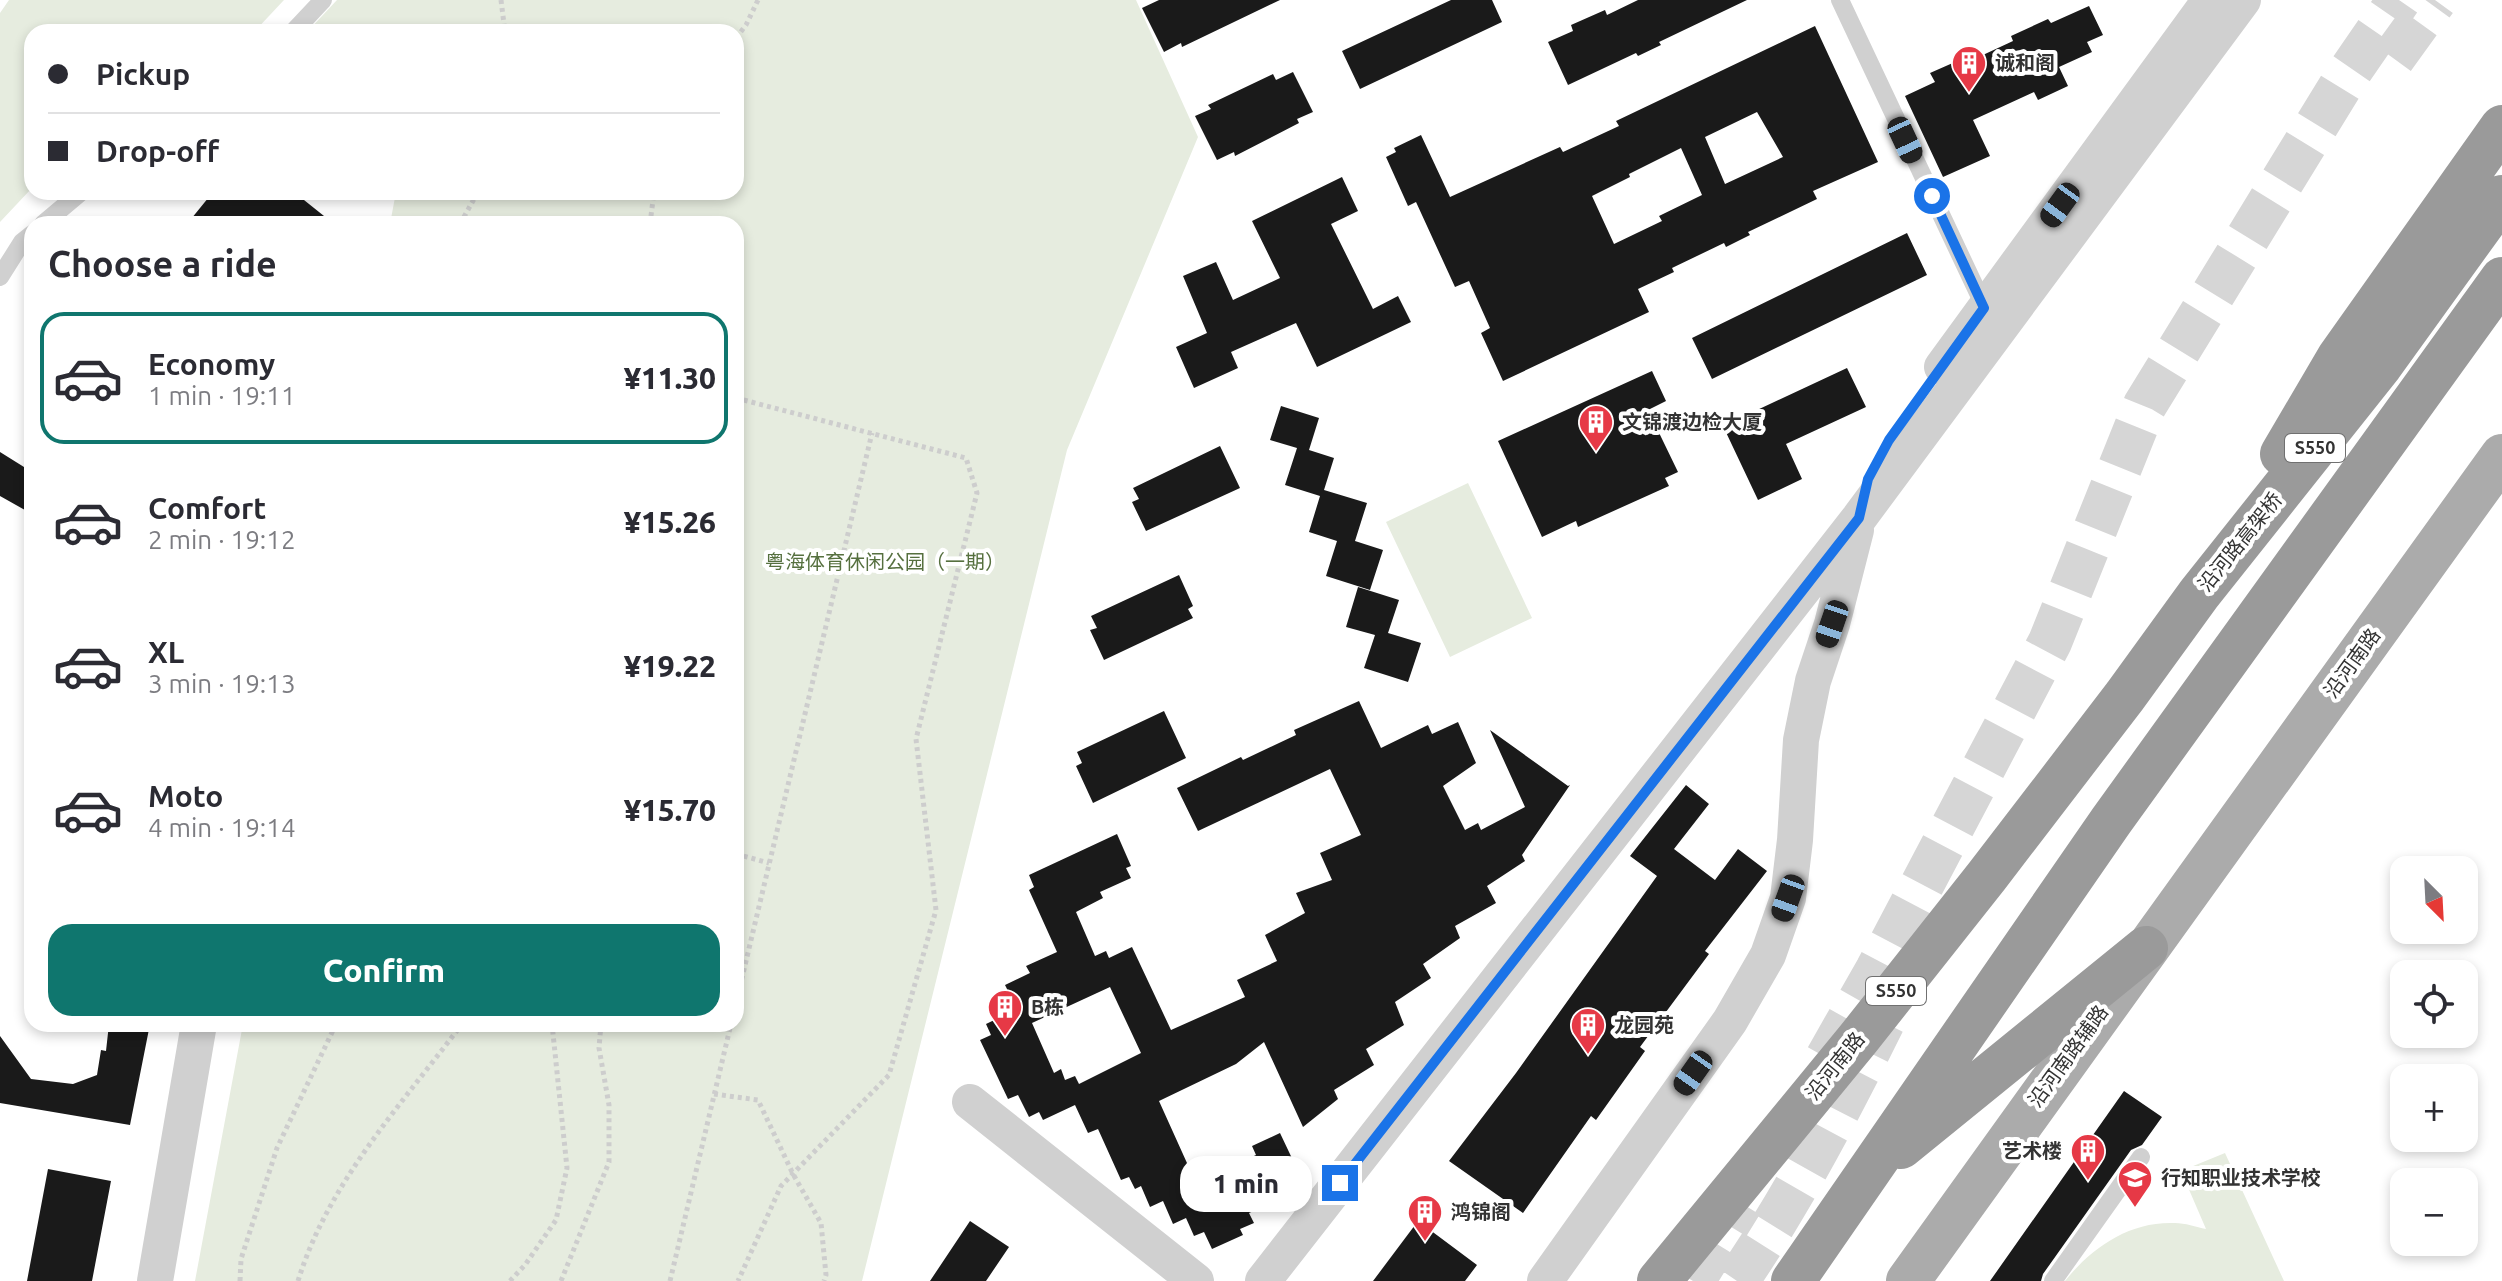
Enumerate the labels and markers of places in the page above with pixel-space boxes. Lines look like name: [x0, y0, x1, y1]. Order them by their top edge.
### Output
building icon: 诚和阁: [1950, 44, 1988, 94]
place label: 诚和阁: [1995, 51, 2055, 74]
building icon: 文锦渡边检大厦: [1577, 403, 1615, 453]
place label: 文锦渡边检大厦: [1622, 410, 1762, 433]
building icon: B栋: [986, 988, 1024, 1038]
place label: B栋: [1031, 995, 1064, 1018]
building icon: 龙园苑: [1569, 1006, 1607, 1056]
place label: 龙园苑: [1614, 1013, 1674, 1036]
building icon: 艺术楼: [2069, 1132, 2107, 1182]
place label: 艺术楼: [2002, 1139, 2062, 1162]
school or university icon: 行知职业技术学校: [2116, 1159, 2154, 1209]
place label: 行知职业技术学校: [2161, 1166, 2321, 1189]
building icon: 鸿锦阁: [1406, 1193, 1444, 1243]
place label: 鸿锦阁: [1451, 1200, 1511, 1223]

